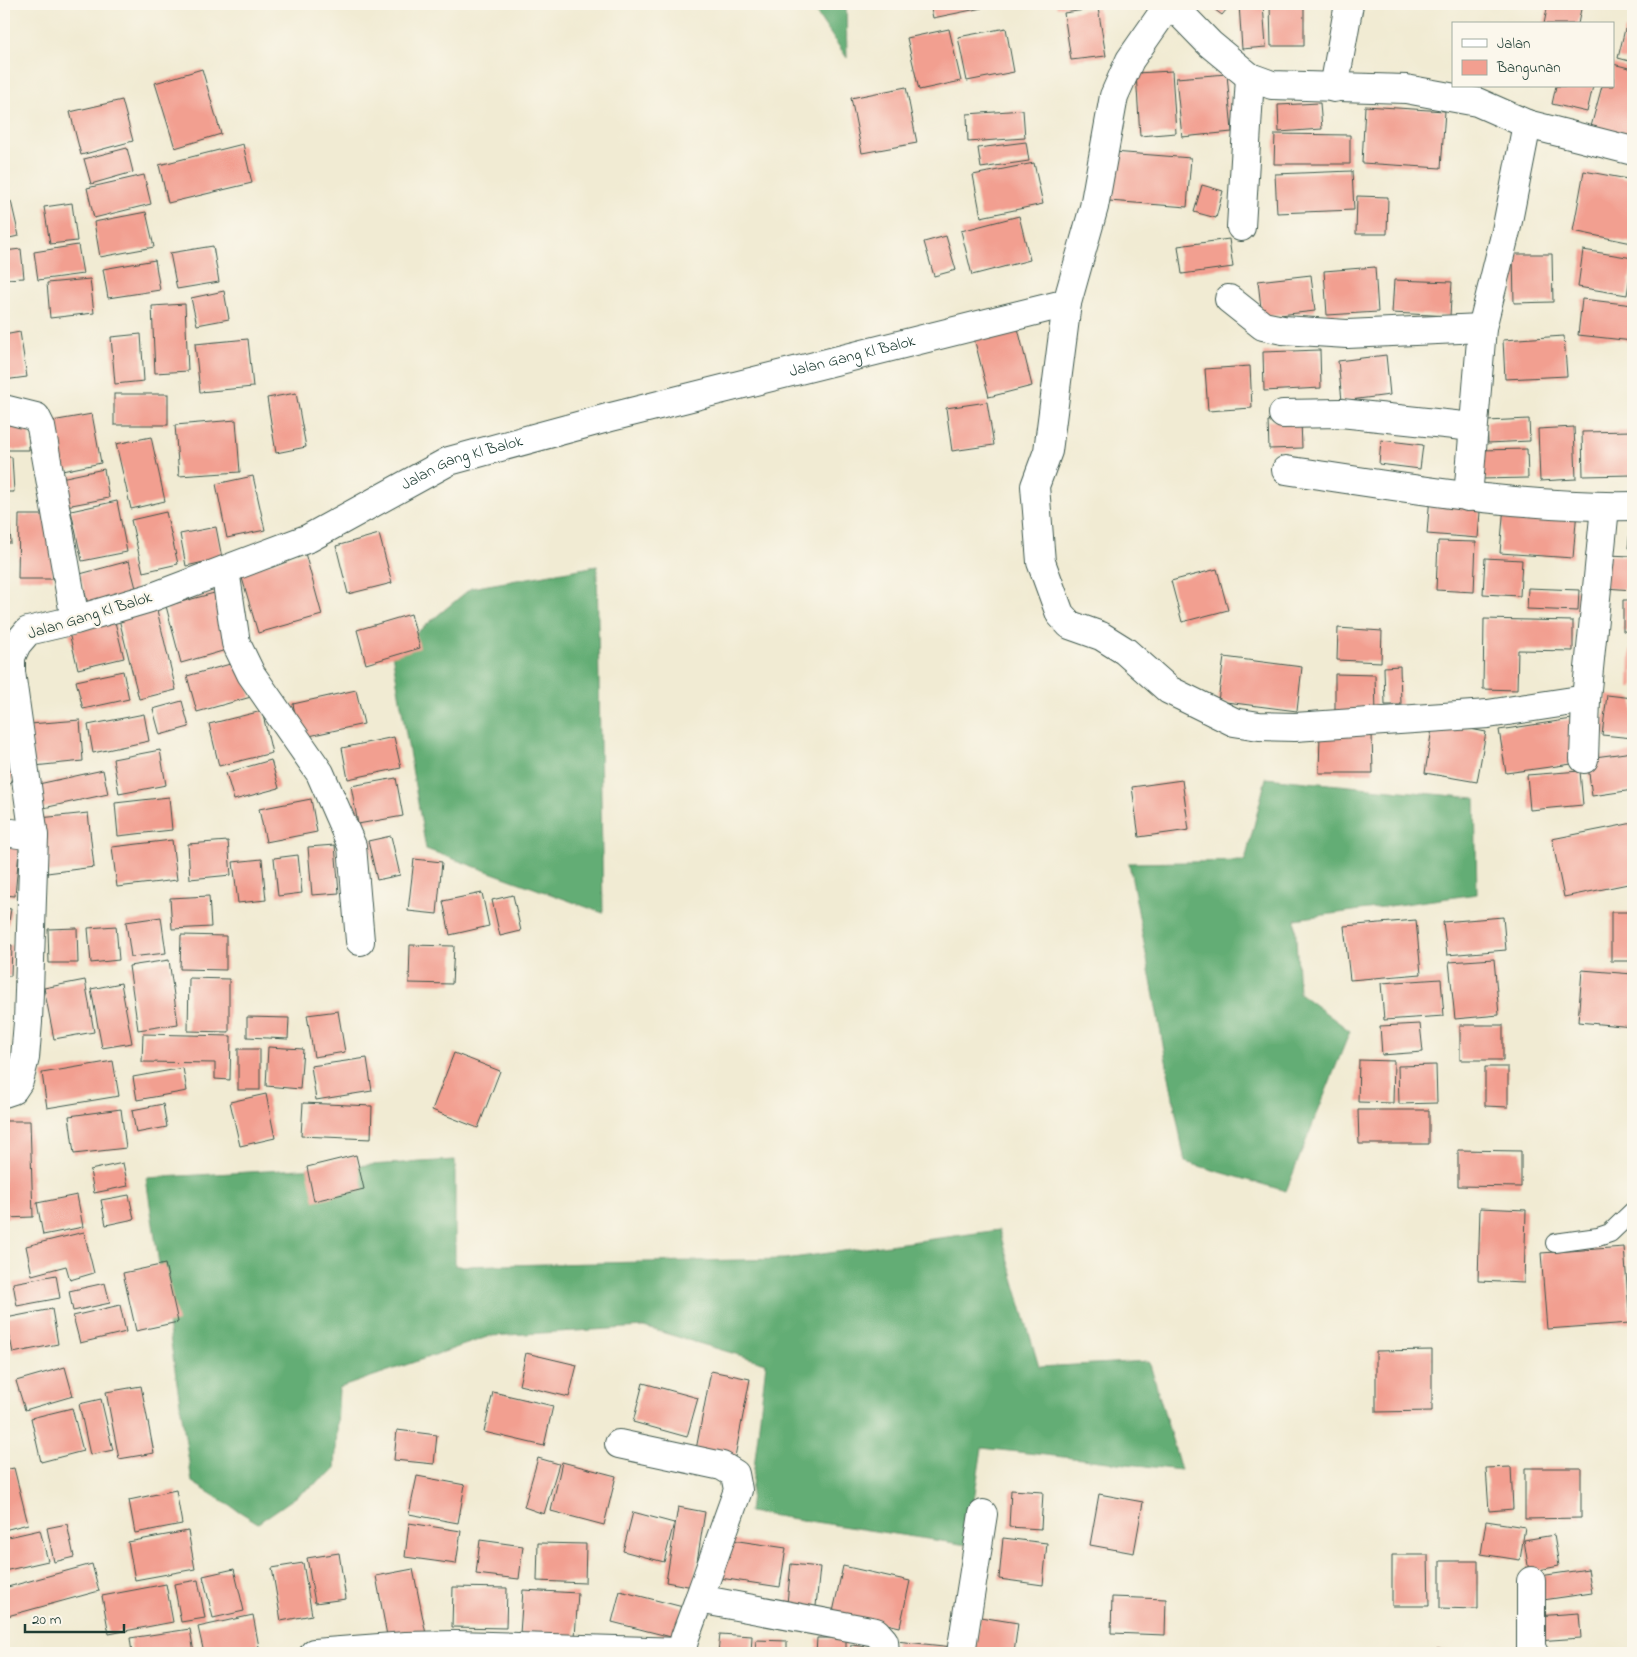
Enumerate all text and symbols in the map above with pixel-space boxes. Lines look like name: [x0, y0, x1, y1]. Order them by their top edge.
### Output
legend: [1452, 22, 1614, 88]
text: Jalan: [1497, 33, 1530, 55]
text: Bangunan: [1496, 57, 1561, 80]
street label: Jalan Gang Kl Balok: [787, 329, 919, 384]
street label: Jalan Gang Kl Balok: [397, 429, 527, 497]
street label: Jalan Gang Kl Balok: [25, 585, 156, 646]
scale bar: [25, 1602, 124, 1634]
text: 20 m: [32, 1609, 62, 1631]

